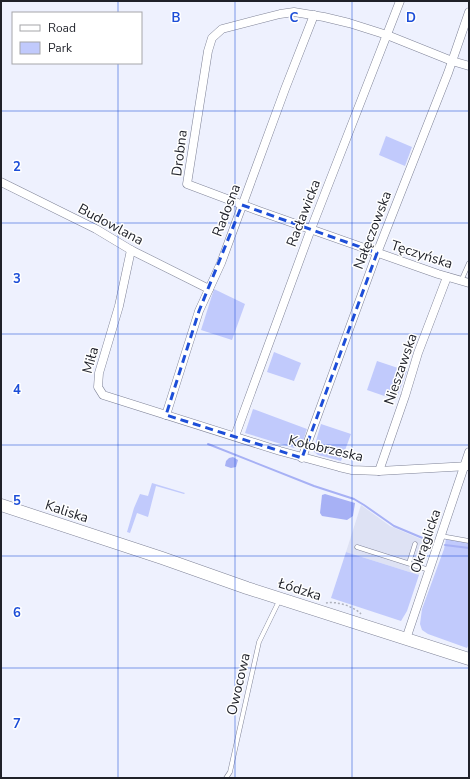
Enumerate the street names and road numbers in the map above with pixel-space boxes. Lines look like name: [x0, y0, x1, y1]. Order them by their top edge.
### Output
street label: Drobna: [167, 129, 192, 177]
street label: Racławicka: [282, 177, 325, 250]
street label: Radosna: [208, 181, 245, 239]
street label: Nałęczowska: [349, 188, 396, 272]
street label: Budowlana: [75, 199, 147, 250]
street label: Tęczyńska: [389, 236, 455, 273]
street label: Nieszawska: [379, 331, 422, 407]
street label: Miła: [78, 345, 103, 376]
street label: Kołobrzeska: [287, 431, 365, 466]
street label: Kaliska: [43, 496, 91, 527]
street label: Okrąglicka: [406, 507, 445, 576]
street label: Łódzka: [275, 573, 324, 605]
street label: Owocowa: [222, 651, 255, 717]

